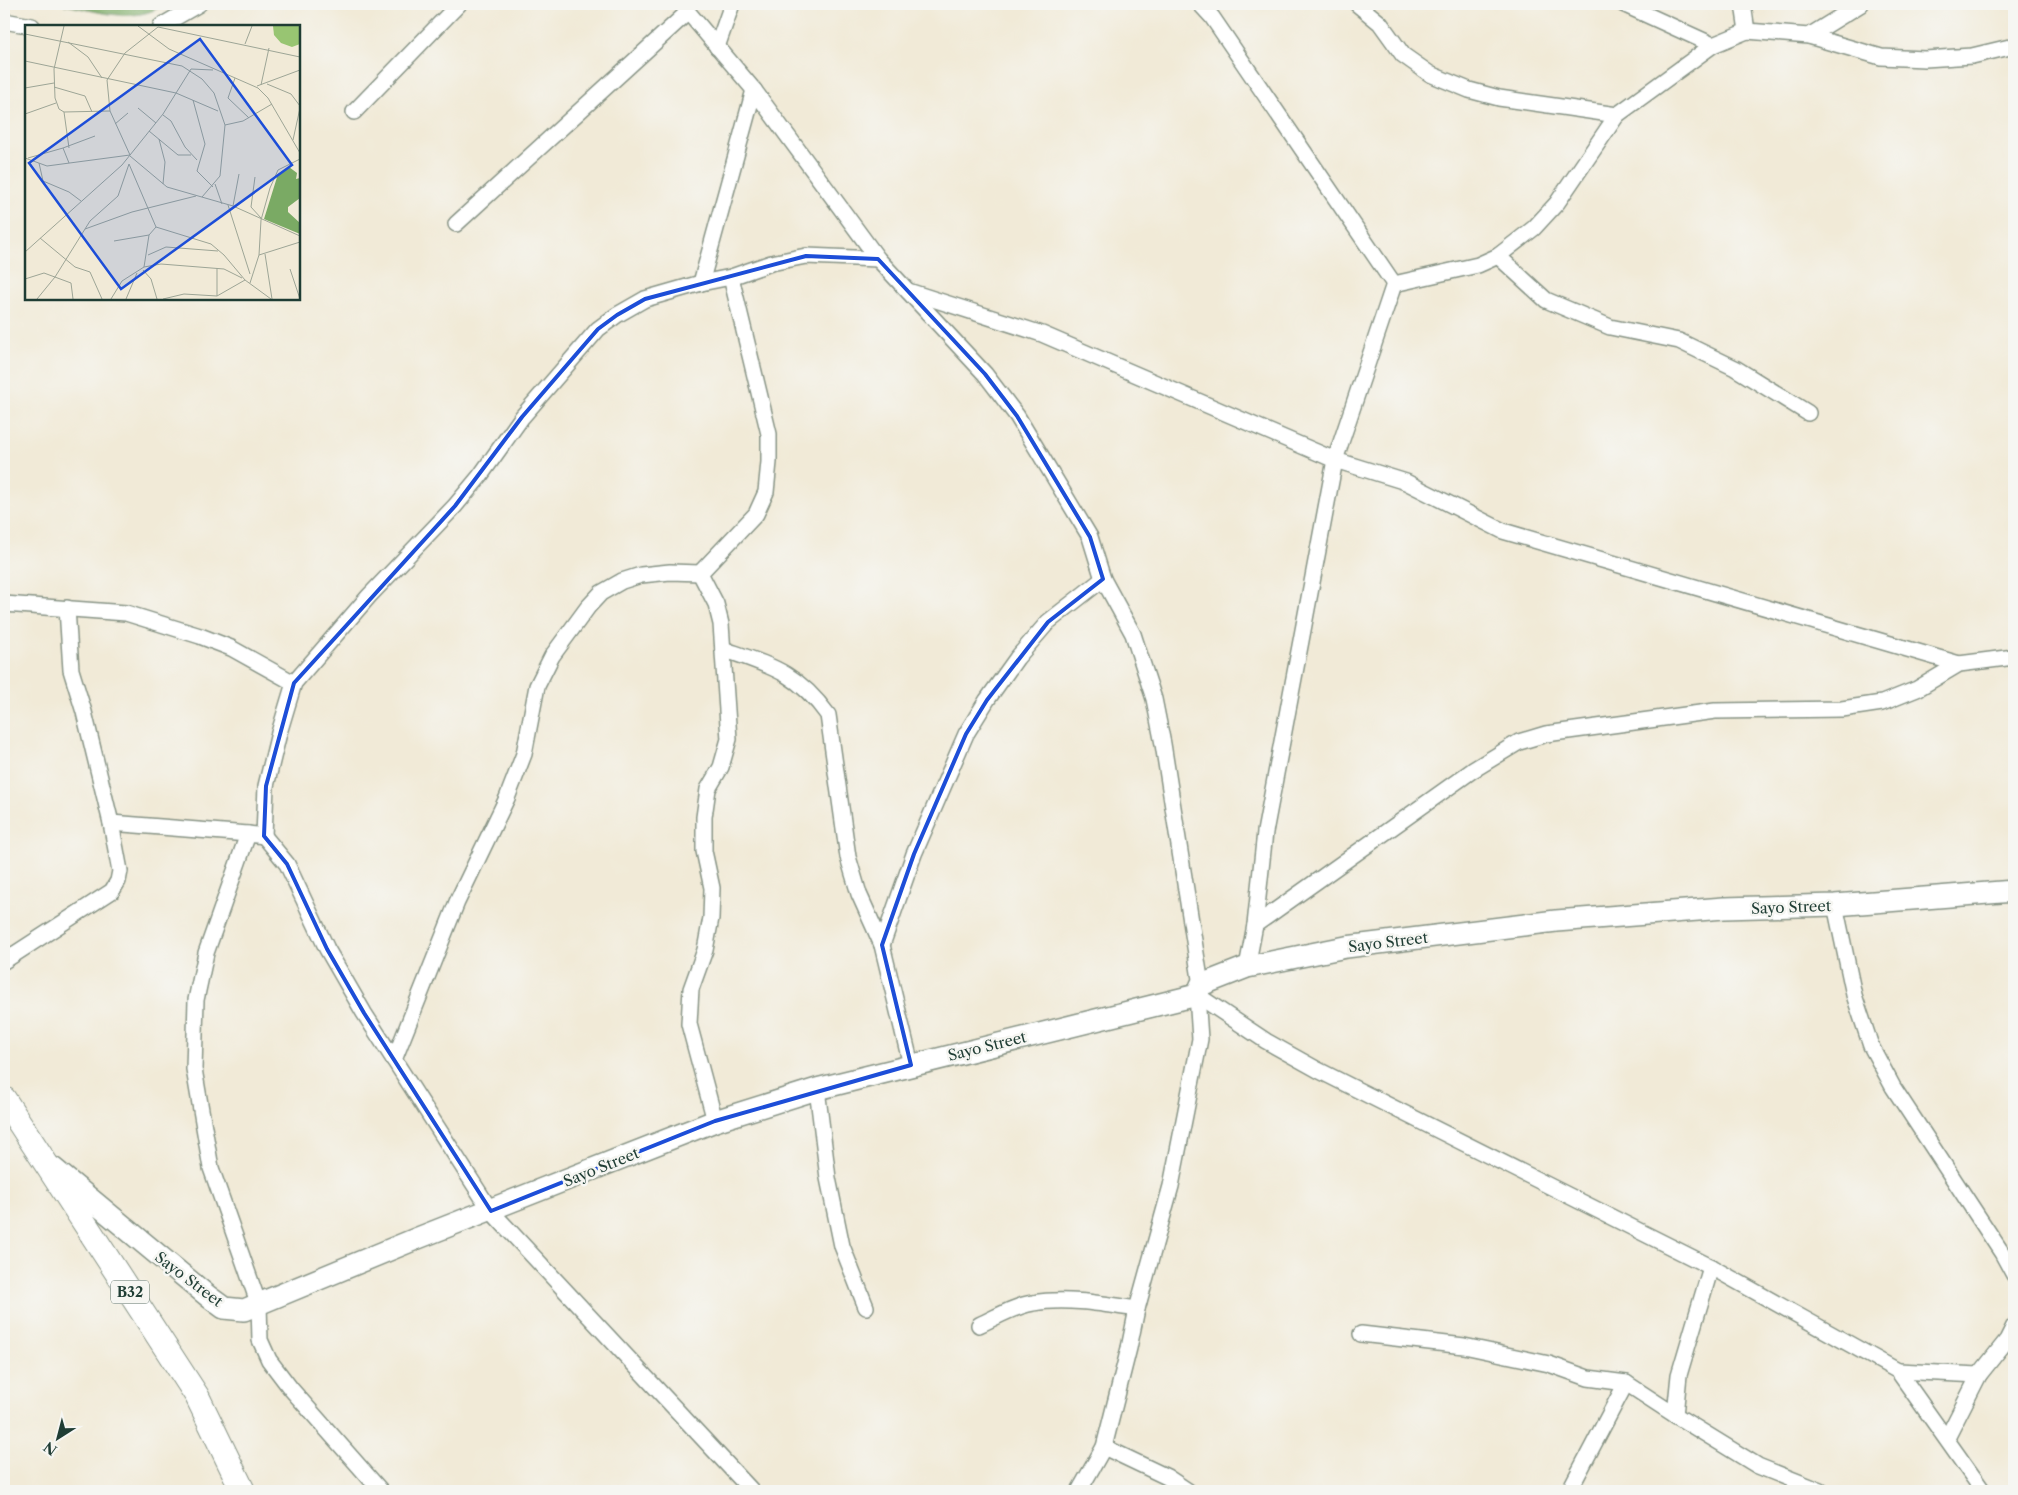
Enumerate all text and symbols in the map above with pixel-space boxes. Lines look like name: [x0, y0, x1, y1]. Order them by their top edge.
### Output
inset map: [25, 25, 300, 300]
street label: Sayo Street: [1751, 896, 1832, 918]
street label: Sayo Street: [1347, 928, 1430, 956]
street label: Sayo Street: [946, 1027, 1029, 1065]
street label: Sayo Street: [560, 1143, 642, 1191]
street label: Sayo Street: [151, 1247, 227, 1311]
road number: B32: [111, 1280, 149, 1304]
north arrow: [32, 1412, 82, 1462]
text: N: [40, 1438, 61, 1459]

